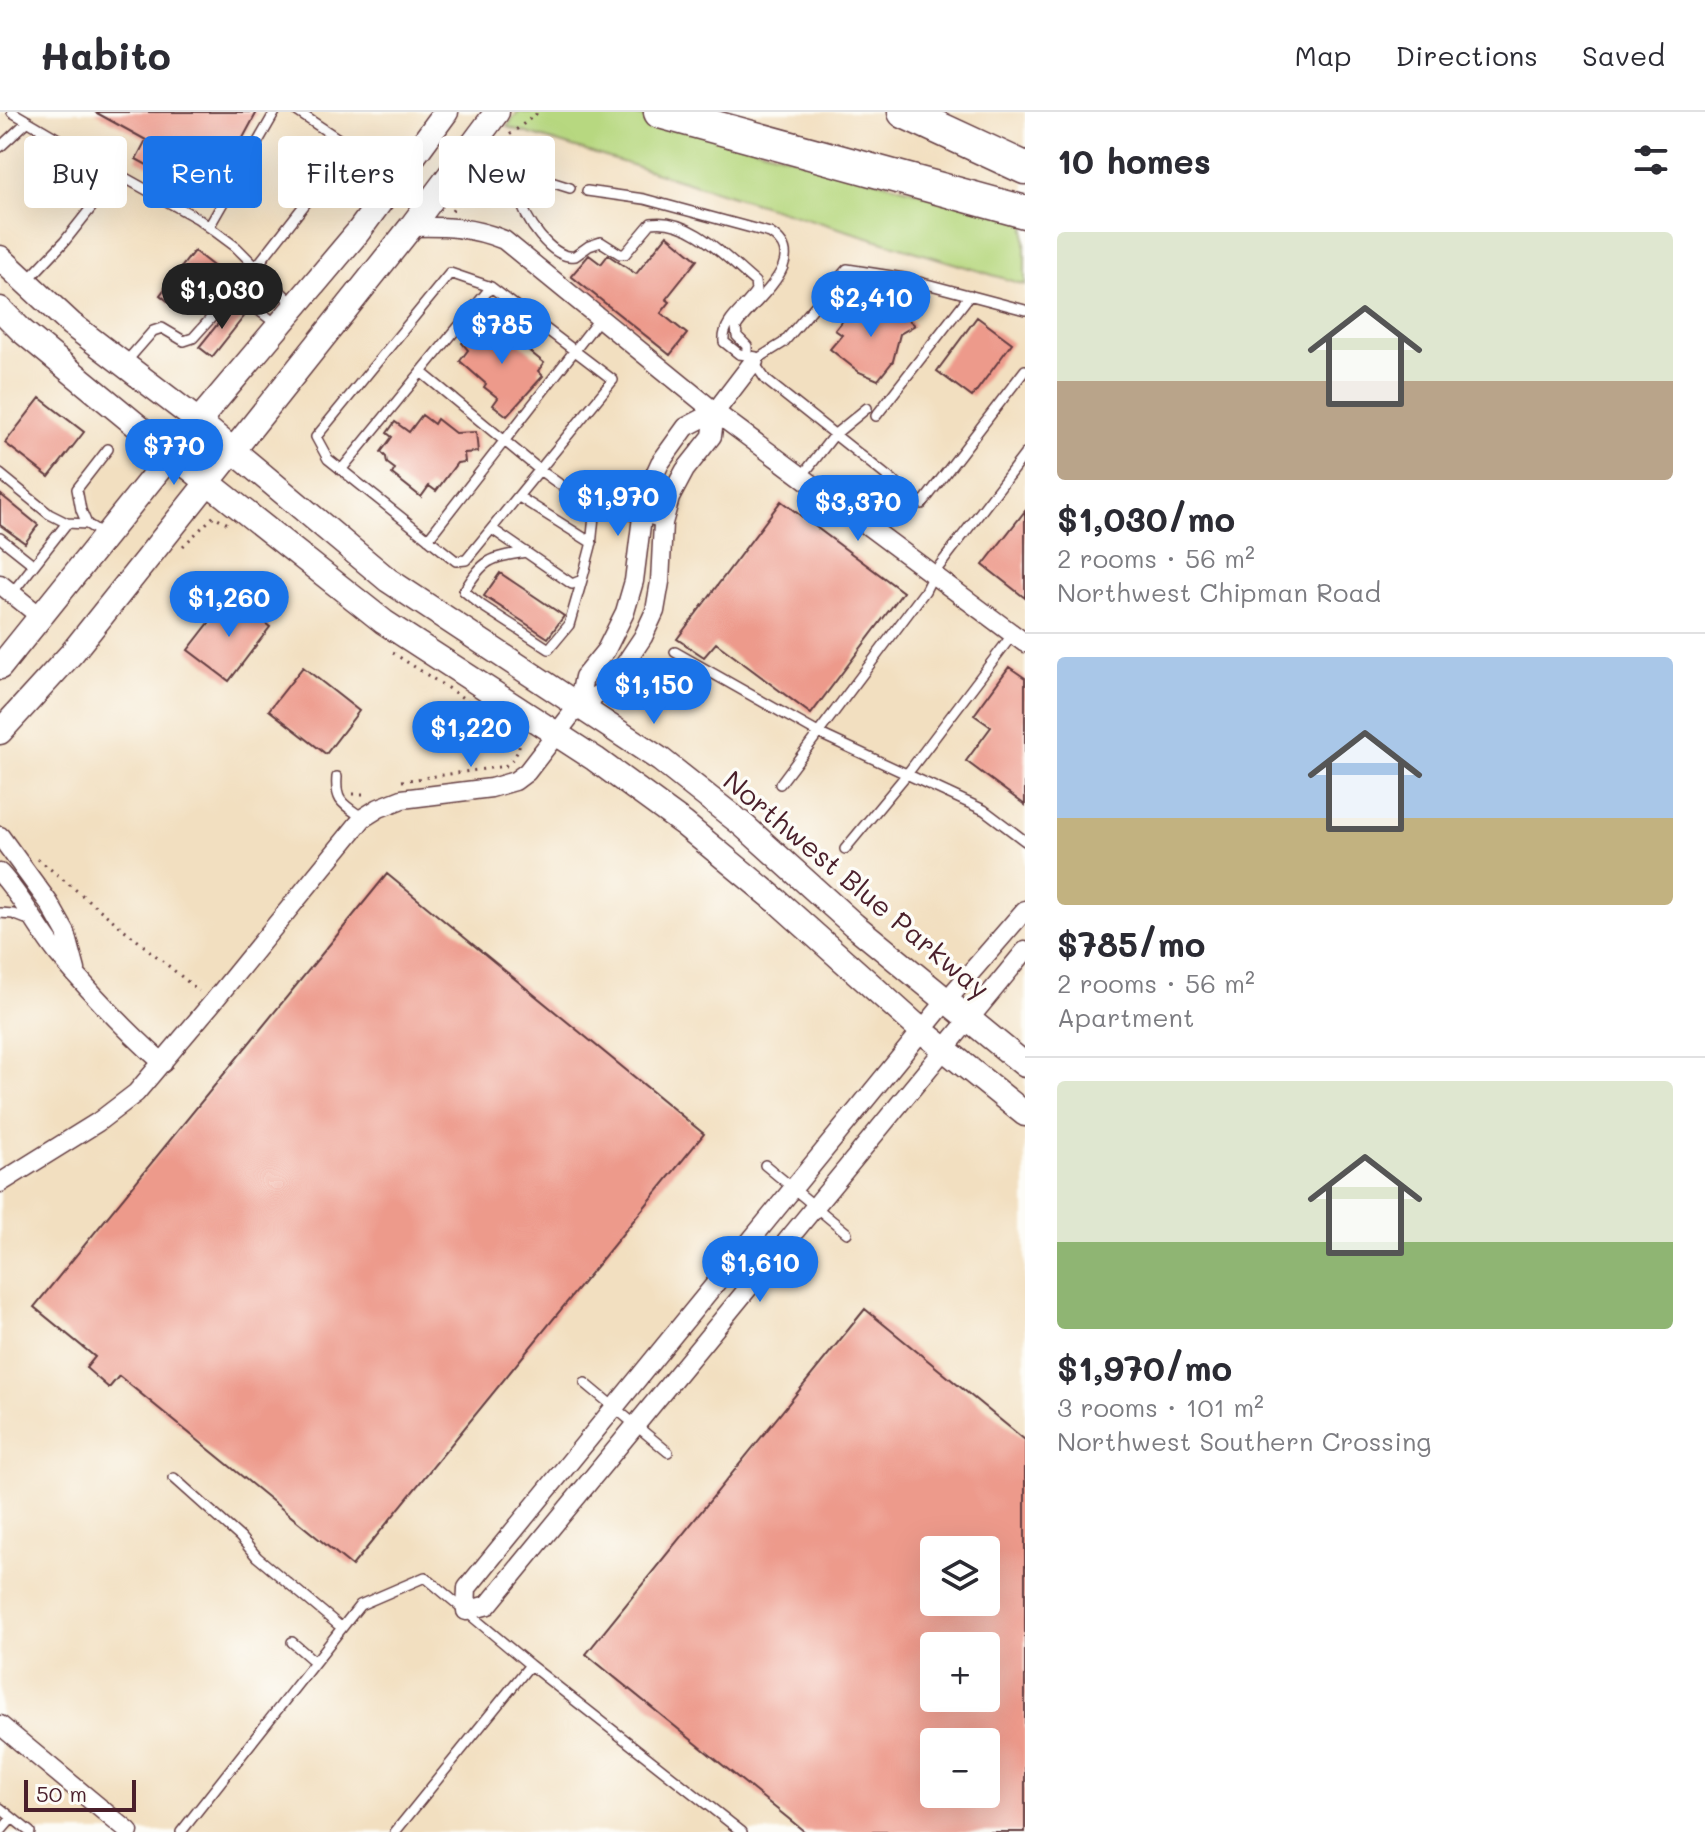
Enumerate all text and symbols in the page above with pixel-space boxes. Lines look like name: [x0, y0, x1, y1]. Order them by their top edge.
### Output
text: Habito: [40, 30, 171, 80]
text: Map: [1295, 37, 1352, 73]
text: Directions: [1396, 37, 1538, 73]
text: Saved: [1582, 37, 1665, 73]
chip: Buy: [24, 136, 127, 208]
chip: Rent: [143, 136, 262, 208]
chip: Filters: [278, 136, 423, 208]
chip: New: [439, 136, 555, 208]
text: 10 homes: [1057, 138, 1211, 183]
icon: filters: [1629, 138, 1673, 182]
pin: $1,030: [157, 263, 287, 331]
pin: $2,410: [806, 271, 936, 339]
text: $1,030: [180, 272, 264, 306]
text: $2,410: [829, 280, 913, 314]
icon: home: [1293, 284, 1437, 428]
pin: $785: [455, 298, 549, 366]
text: $785: [471, 307, 533, 341]
pin: $770: [127, 419, 221, 487]
text: $770: [143, 428, 205, 462]
pin: $1,970: [553, 470, 683, 538]
pin: $3,370: [793, 475, 923, 543]
text: $1,970: [577, 479, 659, 513]
text: $3,370: [815, 484, 901, 518]
text: $1,030/mo: [1057, 496, 1235, 541]
text: 2 rooms · 56 m²: [1057, 541, 1255, 575]
pin: $1,260: [164, 571, 294, 639]
text: Northwest Chipman Road: [1057, 575, 1381, 609]
text: $1,260: [188, 580, 270, 614]
pin: $1,150: [589, 658, 719, 726]
text: $1,150: [615, 667, 694, 701]
pin: $1,220: [406, 701, 536, 769]
icon: home: [1293, 709, 1437, 853]
text: $1,220: [430, 710, 512, 744]
street label: Northwest Blue Parkway: [716, 762, 998, 1006]
text: $785/mo: [1057, 921, 1205, 966]
text: 2 rooms · 56 m²: [1057, 966, 1255, 1000]
text: Apartment: [1057, 1000, 1194, 1034]
icon: home: [1293, 1133, 1437, 1277]
pin: $1,610: [695, 1236, 825, 1304]
text: $1,610: [720, 1245, 800, 1279]
text: $1,970/mo: [1057, 1345, 1232, 1390]
text: 3 rooms · 101 m²: [1057, 1390, 1264, 1424]
text: Northwest Southern Crossing: [1057, 1424, 1431, 1458]
map controls: [920, 1536, 1000, 1808]
button: layers: [920, 1536, 1000, 1616]
button: +: [920, 1632, 1000, 1712]
button: −: [920, 1728, 1000, 1808]
scale bar: [24, 1776, 136, 1812]
text: 50 m: [36, 1779, 87, 1808]

